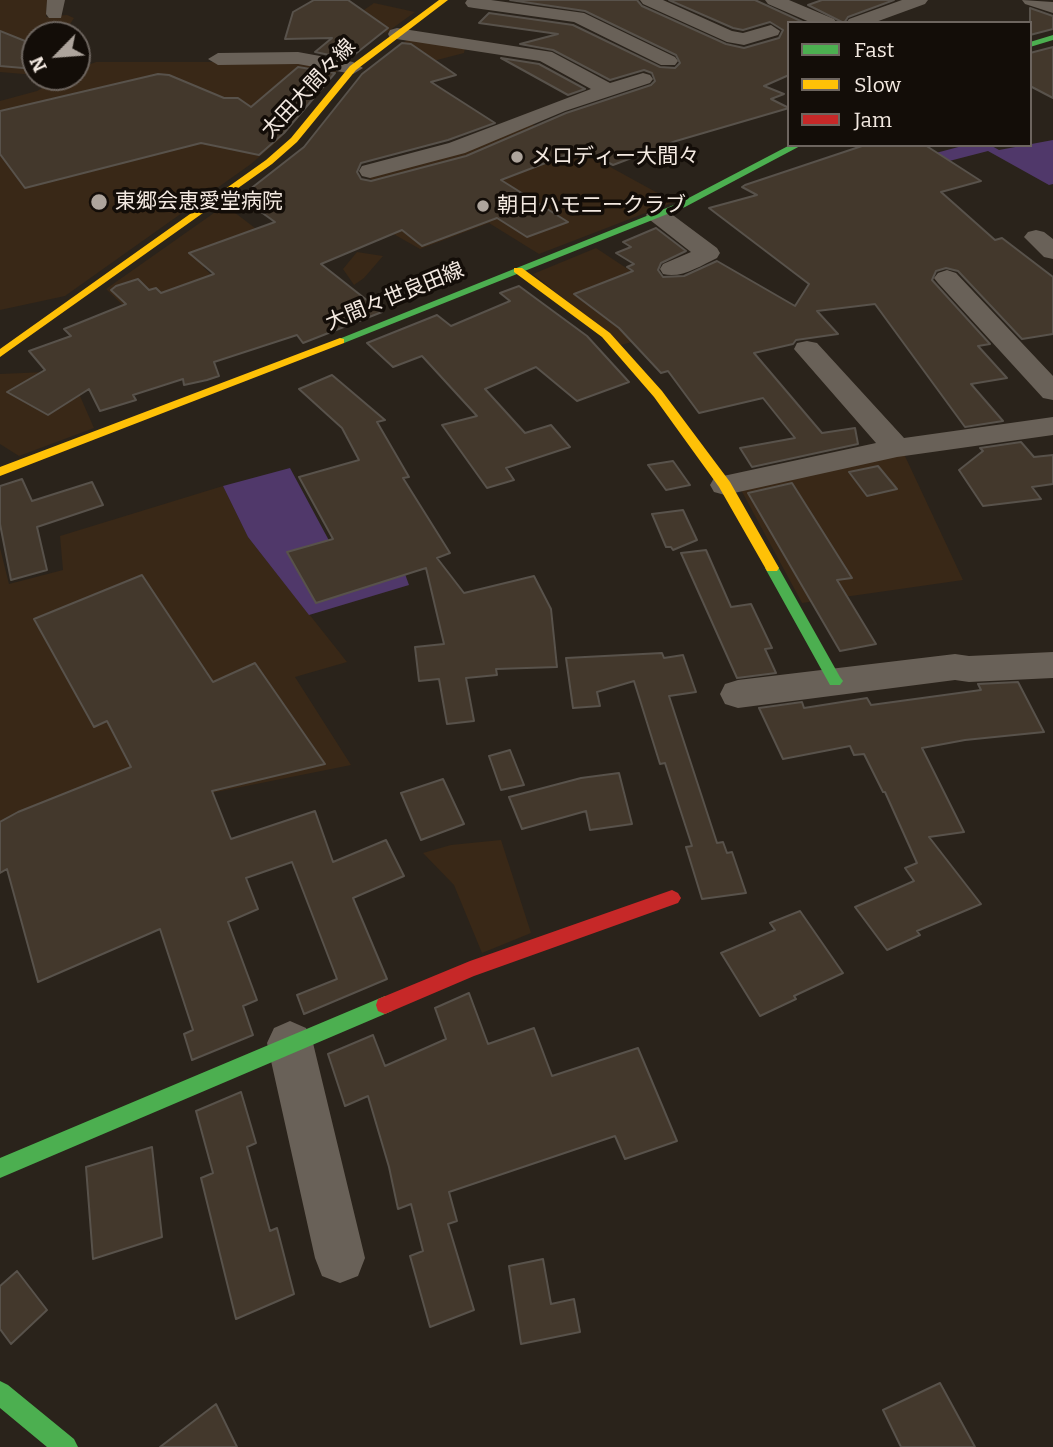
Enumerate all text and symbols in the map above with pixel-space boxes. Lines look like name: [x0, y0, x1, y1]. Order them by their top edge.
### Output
north arrow: [21, 21, 91, 91]
legend: [787, 21, 1032, 147]
street label: 太田大間々線: [257, 34, 361, 144]
text: Fast: [854, 37, 894, 63]
text: N: [25, 53, 52, 76]
text: Slow: [854, 72, 901, 98]
text: Jam: [854, 107, 892, 133]
place label: メロディー大間々: [531, 144, 699, 170]
marker: メロディー大間々: [509, 149, 525, 165]
place label: 東郷会恵愛堂病院: [115, 189, 283, 215]
marker: 東郷会恵愛堂病院: [89, 192, 109, 212]
place label: 朝日ハモ二ークラブ: [497, 193, 686, 219]
marker: 朝日ハモ二ークラブ: [475, 198, 491, 214]
street label: 大間々世良田線: [322, 258, 468, 336]

